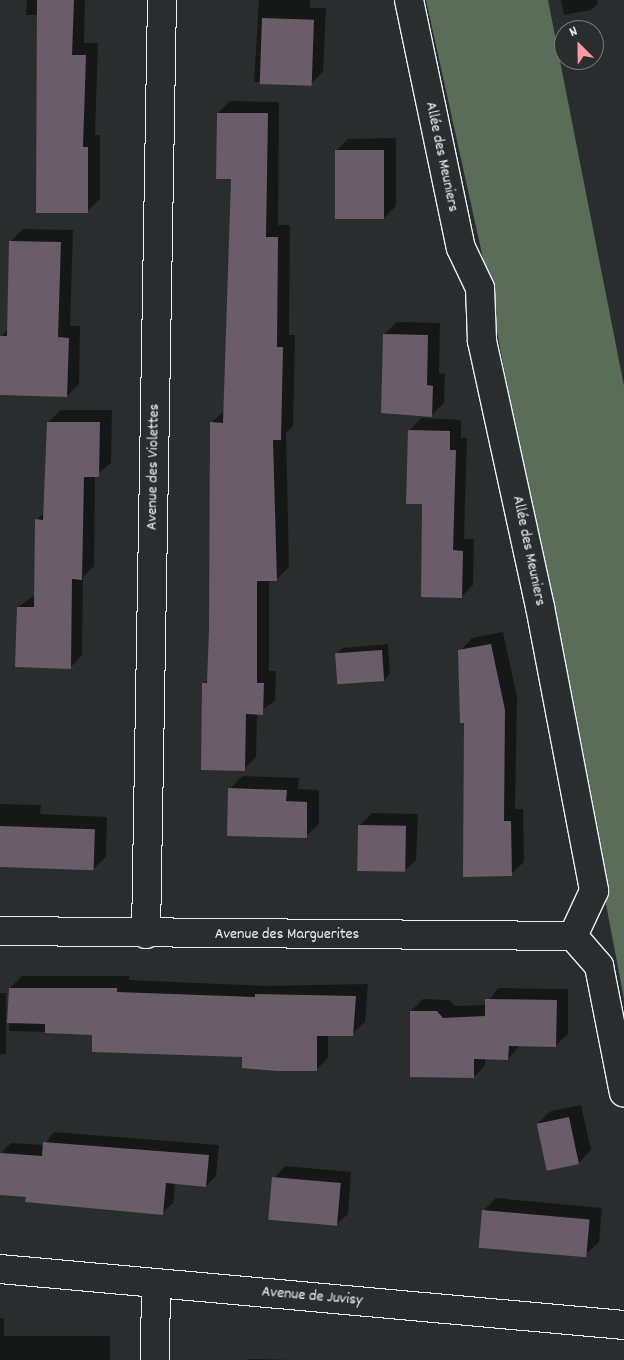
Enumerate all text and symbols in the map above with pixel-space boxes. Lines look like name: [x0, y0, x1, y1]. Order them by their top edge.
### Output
north arrow: [554, 20, 604, 70]
text: N: [566, 22, 581, 43]
street label: Allée des Meuniers: [420, 100, 462, 214]
street label: Avenue des Violettes: [143, 404, 165, 530]
street label: Allée des Meuniers: [507, 494, 549, 608]
street label: Avenue des Marguerites: [215, 925, 359, 945]
street label: Avenue de Juvisy: [261, 1283, 363, 1311]

